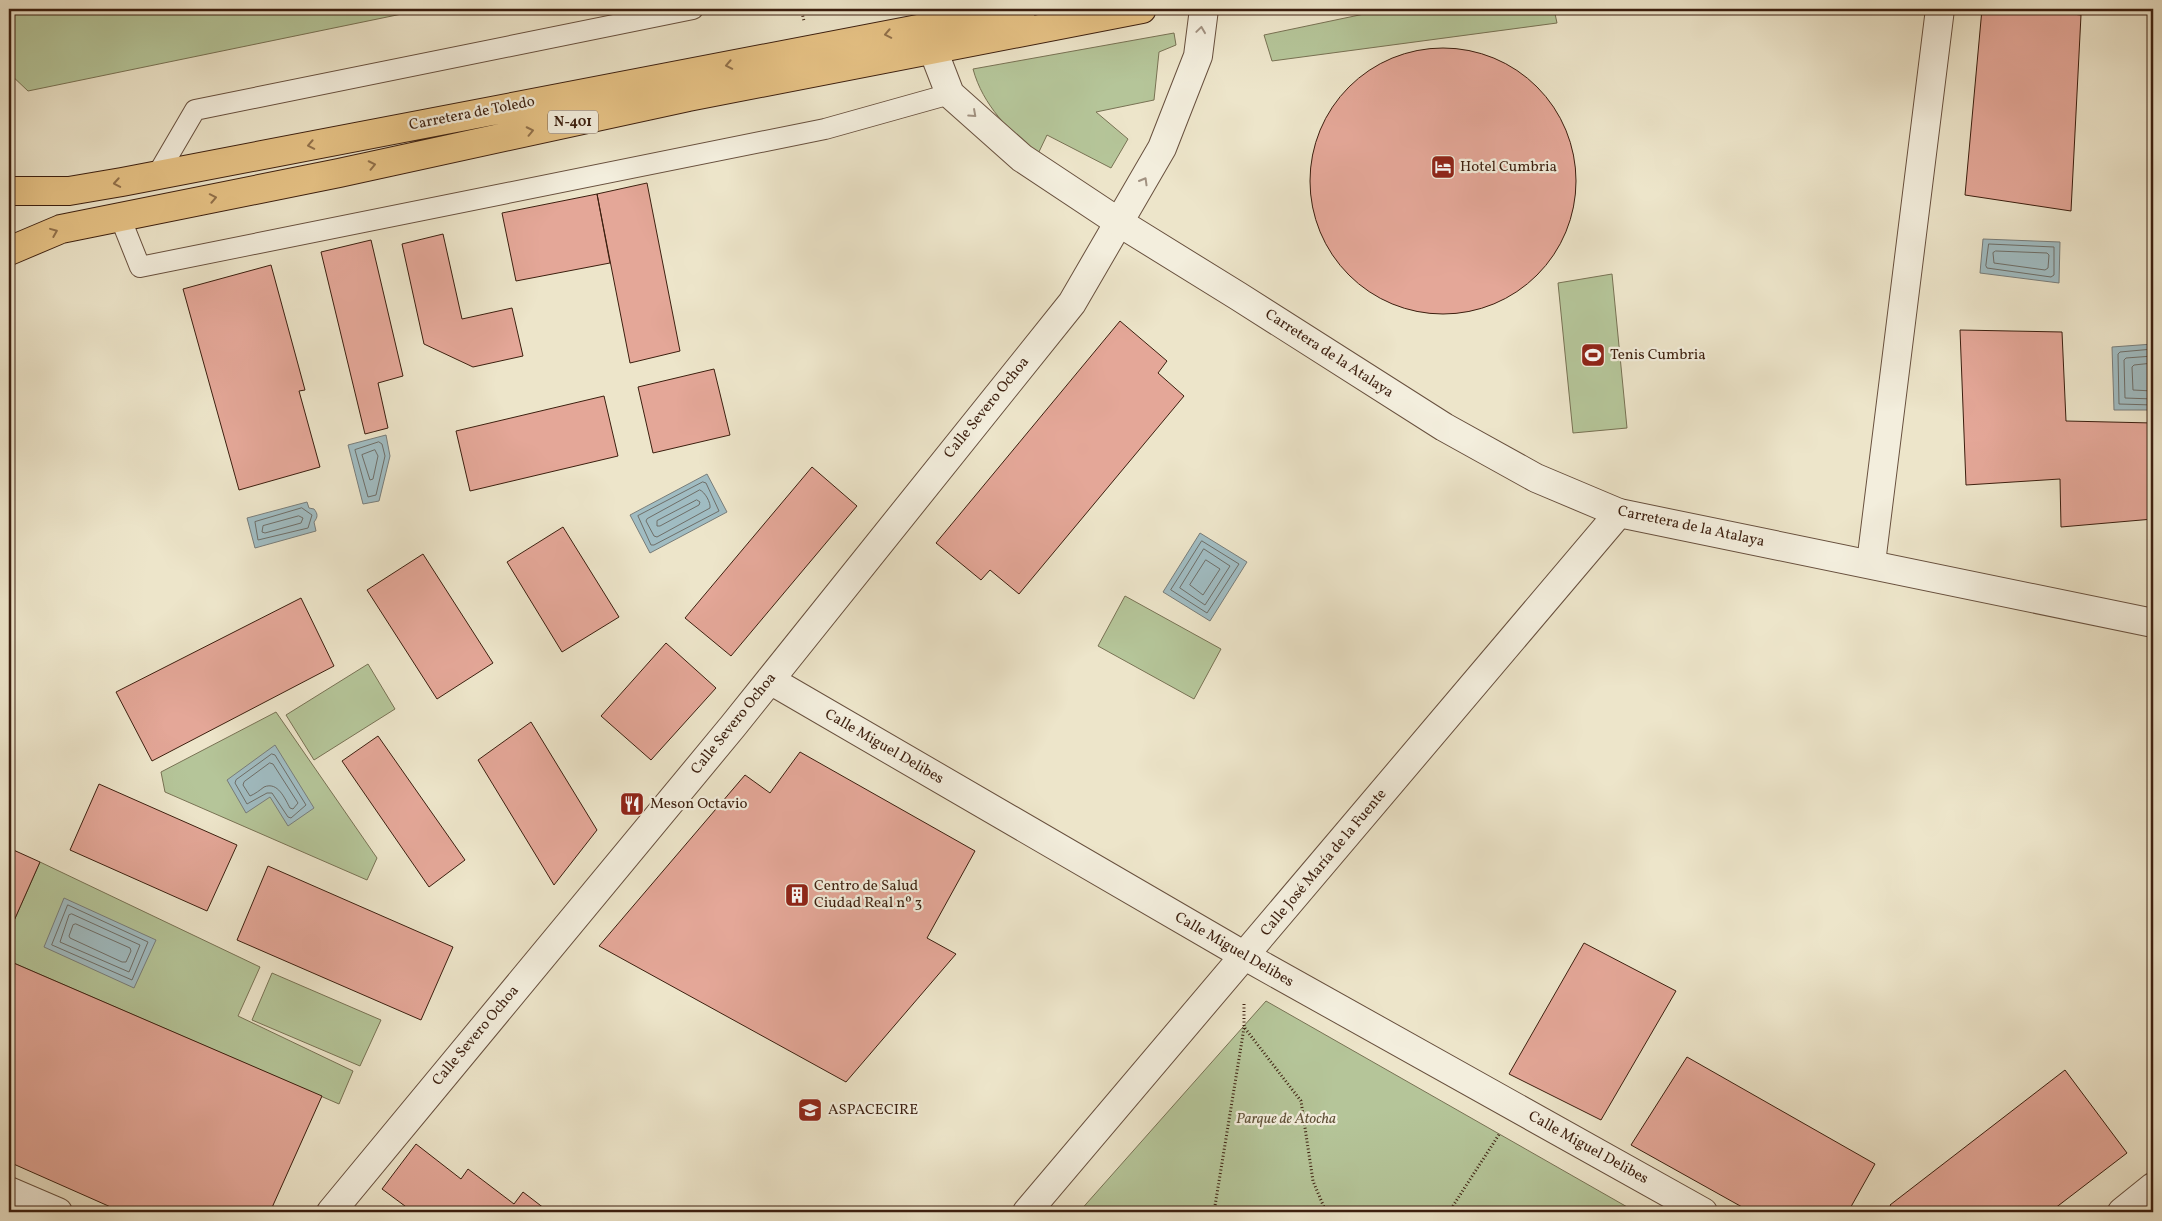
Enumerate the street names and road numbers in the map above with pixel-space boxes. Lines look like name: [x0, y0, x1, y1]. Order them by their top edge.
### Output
street label: Carretera de Toledo: [407, 92, 537, 136]
road number: N-401: [548, 110, 598, 134]
street label: Carretera de la Atalaya: [1261, 304, 1397, 404]
street label: Calle Severo Ochoa: [939, 353, 1035, 463]
street label: Carretera de la Atalaya: [1616, 501, 1766, 553]
street label: Calle Severo Ochoa: [686, 669, 782, 779]
street label: Calle Miguel Delibes: [821, 704, 947, 790]
street label: Calle José María de la Fuente: [1256, 785, 1392, 941]
street label: Calle Miguel Delibes: [1171, 907, 1297, 993]
street label: Calle Severo Ochoa: [428, 981, 524, 1091]
street label: Calle Miguel Delibes: [1524, 1106, 1652, 1190]

